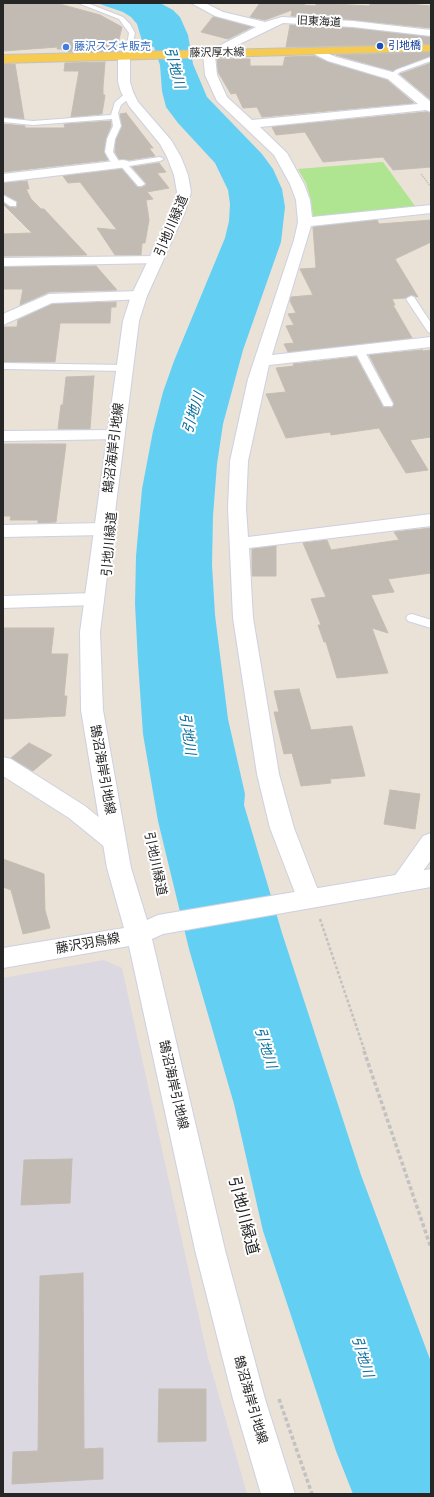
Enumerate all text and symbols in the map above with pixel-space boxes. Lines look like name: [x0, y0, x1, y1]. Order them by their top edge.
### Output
street label: 旧東海道: [297, 14, 341, 30]
place label: 引地橋: [388, 39, 421, 53]
place label: 藤沢スズキ販売: [74, 40, 151, 54]
marker: 引地橋: [375, 41, 385, 51]
marker: 藤沢スズキ販売: [61, 42, 71, 52]
water label: 引地川: [160, 46, 188, 90]
street label: 藤沢厚木線: [189, 46, 245, 60]
street label: 引地川緑道: [152, 193, 192, 259]
water label: 引地川: [180, 390, 208, 436]
street label: 鵠沼海岸引地線: [101, 402, 127, 494]
street label: 引地川緑道: [99, 511, 121, 577]
water label: 引地川: [176, 712, 198, 756]
street label: 鵠沼海岸引地線: [86, 724, 118, 816]
street label: 引地川緑道: [141, 831, 169, 897]
street label: 藤沢羽鳥線: [55, 931, 121, 957]
water label: 引地川: [251, 1025, 279, 1071]
street label: 鵠沼海岸引地線: [155, 1039, 191, 1131]
street label: 引地川緑道: [224, 1175, 262, 1257]
water label: 引地川: [348, 1334, 376, 1380]
street label: 鵠沼海岸引地線: [230, 1354, 270, 1446]

